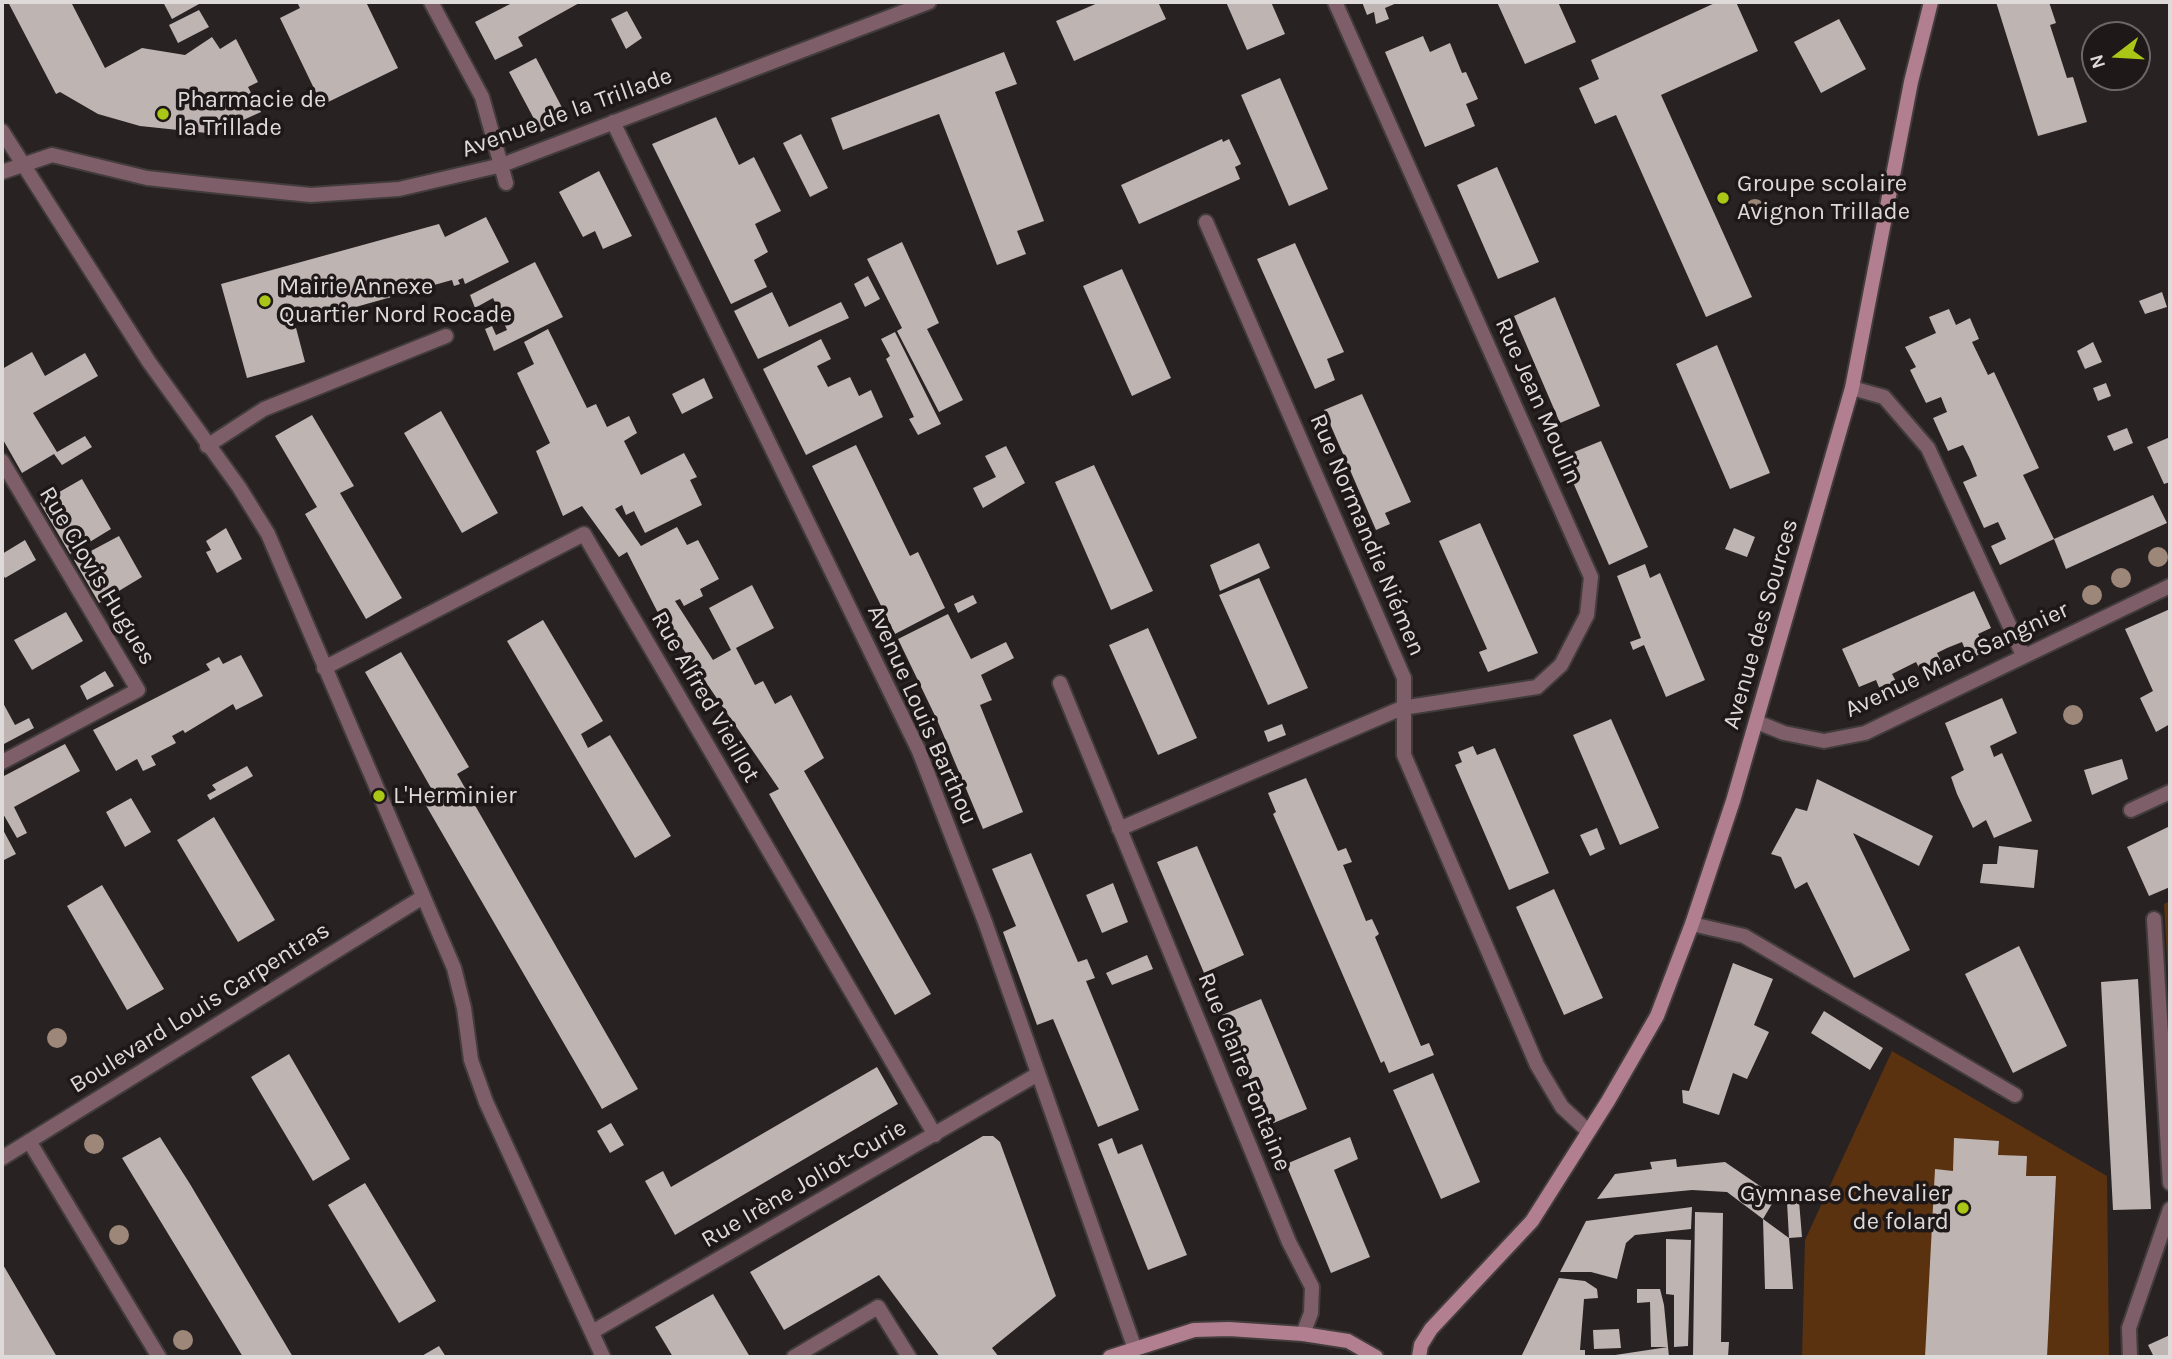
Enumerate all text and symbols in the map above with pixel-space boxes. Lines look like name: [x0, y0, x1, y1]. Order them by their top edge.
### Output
north arrow: [2081, 21, 2151, 91]
text: N: [2085, 52, 2110, 71]
street label: Avenue de la Trillade: [458, 62, 676, 164]
place label: Pharmacie de la Trillade: [177, 86, 326, 142]
marker: Pharmacie de la Trillade: [155, 106, 171, 122]
place label: Groupe scolaire Avignon Trillade: [1737, 170, 1910, 226]
marker: Groupe scolaire Avignon Trillade: [1715, 190, 1731, 206]
place label: Mairie Annexe Quartier Nord Rocade: [279, 273, 512, 329]
marker: Mairie Annexe Quartier Nord Rocade: [257, 293, 273, 309]
street label: Rue Jean Moulin: [1488, 313, 1588, 489]
street label: Rue Normandie Niémen: [1303, 410, 1431, 660]
street label: Rue Clovis Hugues: [32, 482, 162, 670]
street label: Avenue des Sources: [1717, 515, 1805, 733]
street label: Avenue Marc Sangnier: [1841, 596, 2073, 724]
street label: Avenue Louis Barthou: [861, 601, 983, 829]
street label: Rue Alfred Vieillot: [644, 606, 766, 788]
place label: L'Herminier: [393, 782, 517, 810]
marker: L'Herminier: [371, 788, 387, 804]
street label: Boulevard Louis Carpentras: [65, 916, 335, 1100]
street label: Rue Claire Fontaine: [1191, 969, 1297, 1175]
street label: Rue Irène Joliot-Curie: [696, 1114, 912, 1254]
place label: Gymnase Chevalier de folard: [1740, 1180, 1949, 1236]
marker: Gymnase Chevalier de folard: [1955, 1200, 1971, 1216]

